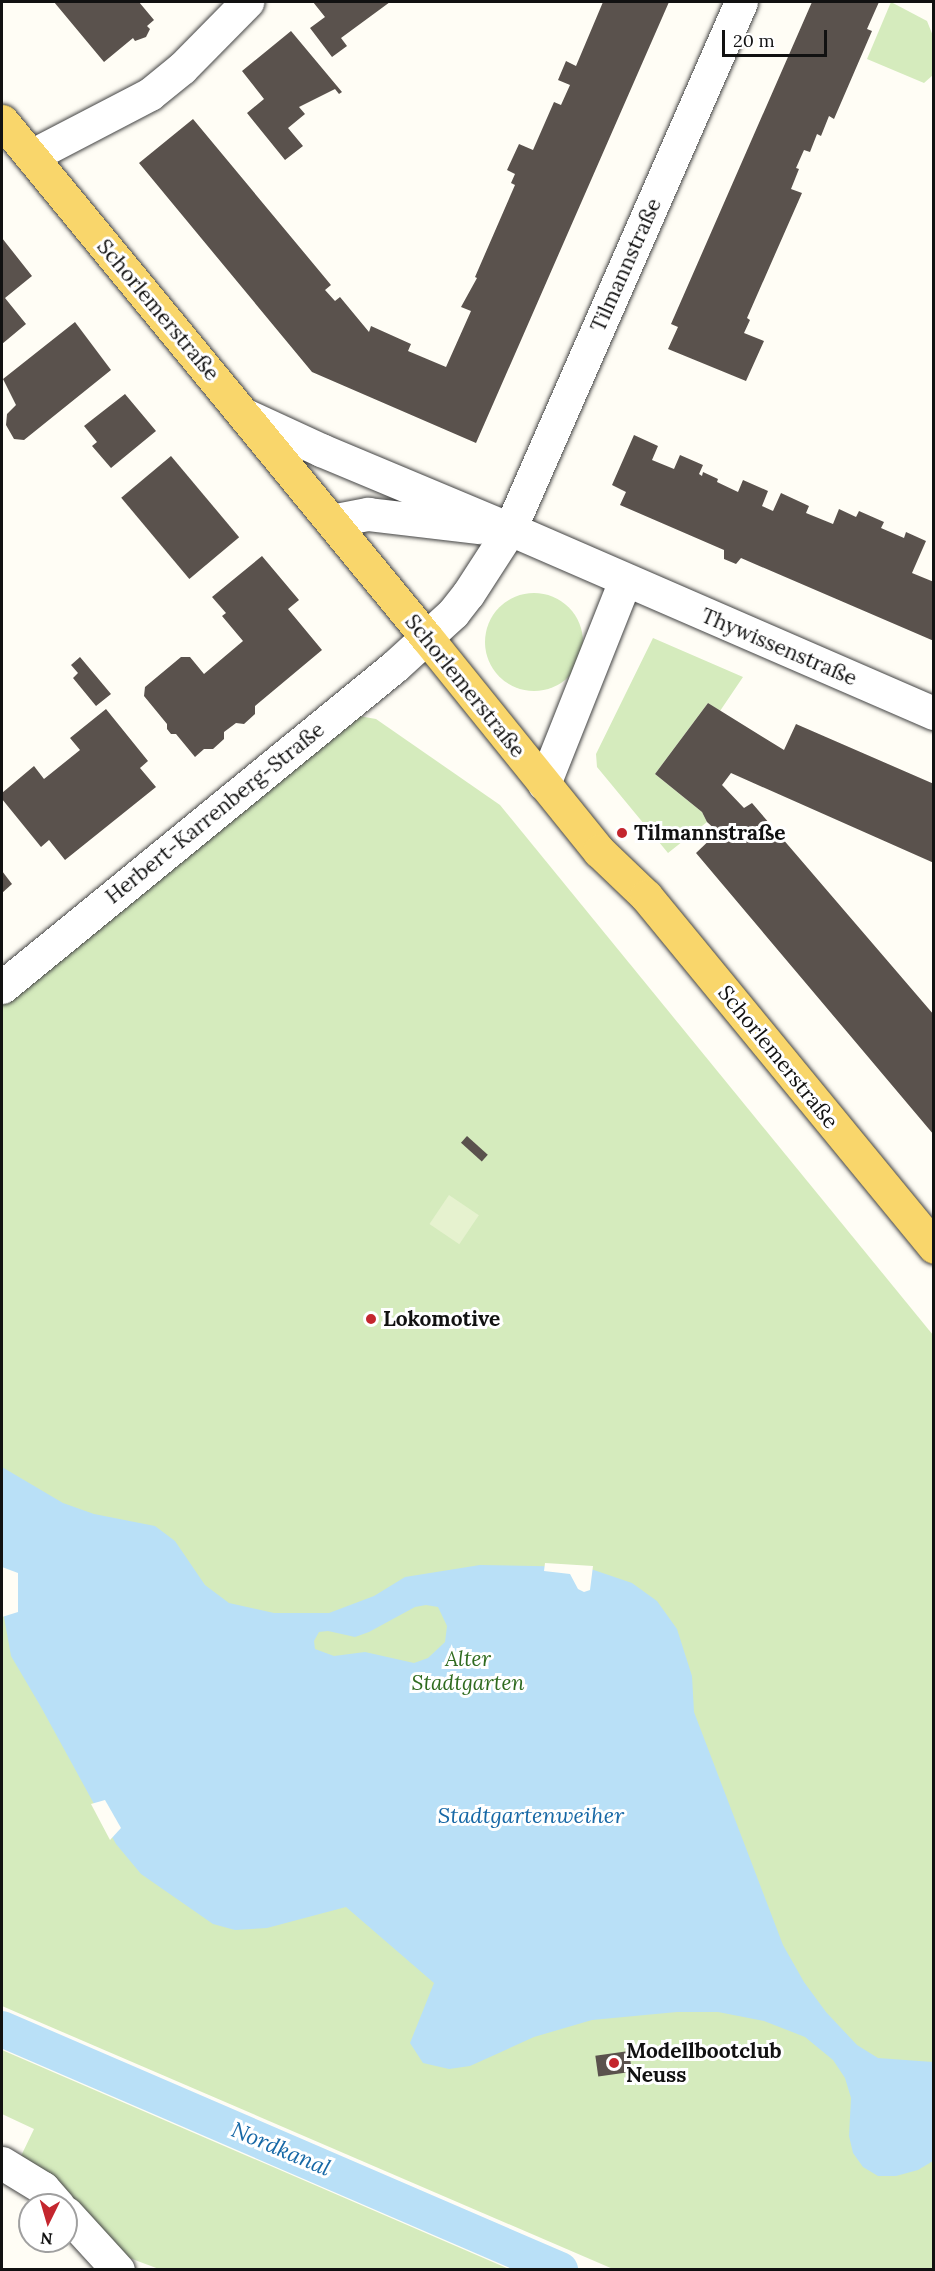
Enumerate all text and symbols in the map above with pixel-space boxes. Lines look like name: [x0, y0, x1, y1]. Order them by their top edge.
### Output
scale bar: [725, 18, 830, 56]
text: 20 m: [733, 29, 775, 52]
street label: Tilmannstraße: [585, 194, 667, 336]
street label: Schorlemerstraße: [92, 234, 224, 386]
street label: Thywissenstraße: [697, 603, 861, 691]
street label: Schorlemerstraße: [400, 609, 530, 763]
street label: Herbert-Karrenberg-Straße: [101, 717, 329, 909]
place label: Tilmannstraße: [634, 820, 785, 846]
marker: Tilmannstraße: [615, 826, 629, 840]
street label: Schorlemerstraße: [713, 980, 843, 1134]
place label: Lokomotive: [383, 1306, 500, 1332]
marker: Lokomotive: [364, 1312, 378, 1326]
park label: Alter Stadtgarten: [412, 1646, 524, 1696]
water label: Stadtgartenweiher: [438, 1803, 624, 1829]
place label: Modellbootclub Neuss: [626, 2038, 782, 2088]
marker: Modellbootclub Neuss: [607, 2056, 621, 2070]
water label: Nordkanal: [227, 2116, 335, 2182]
north arrow: [18, 2193, 78, 2253]
text: N: [40, 2228, 54, 2249]

